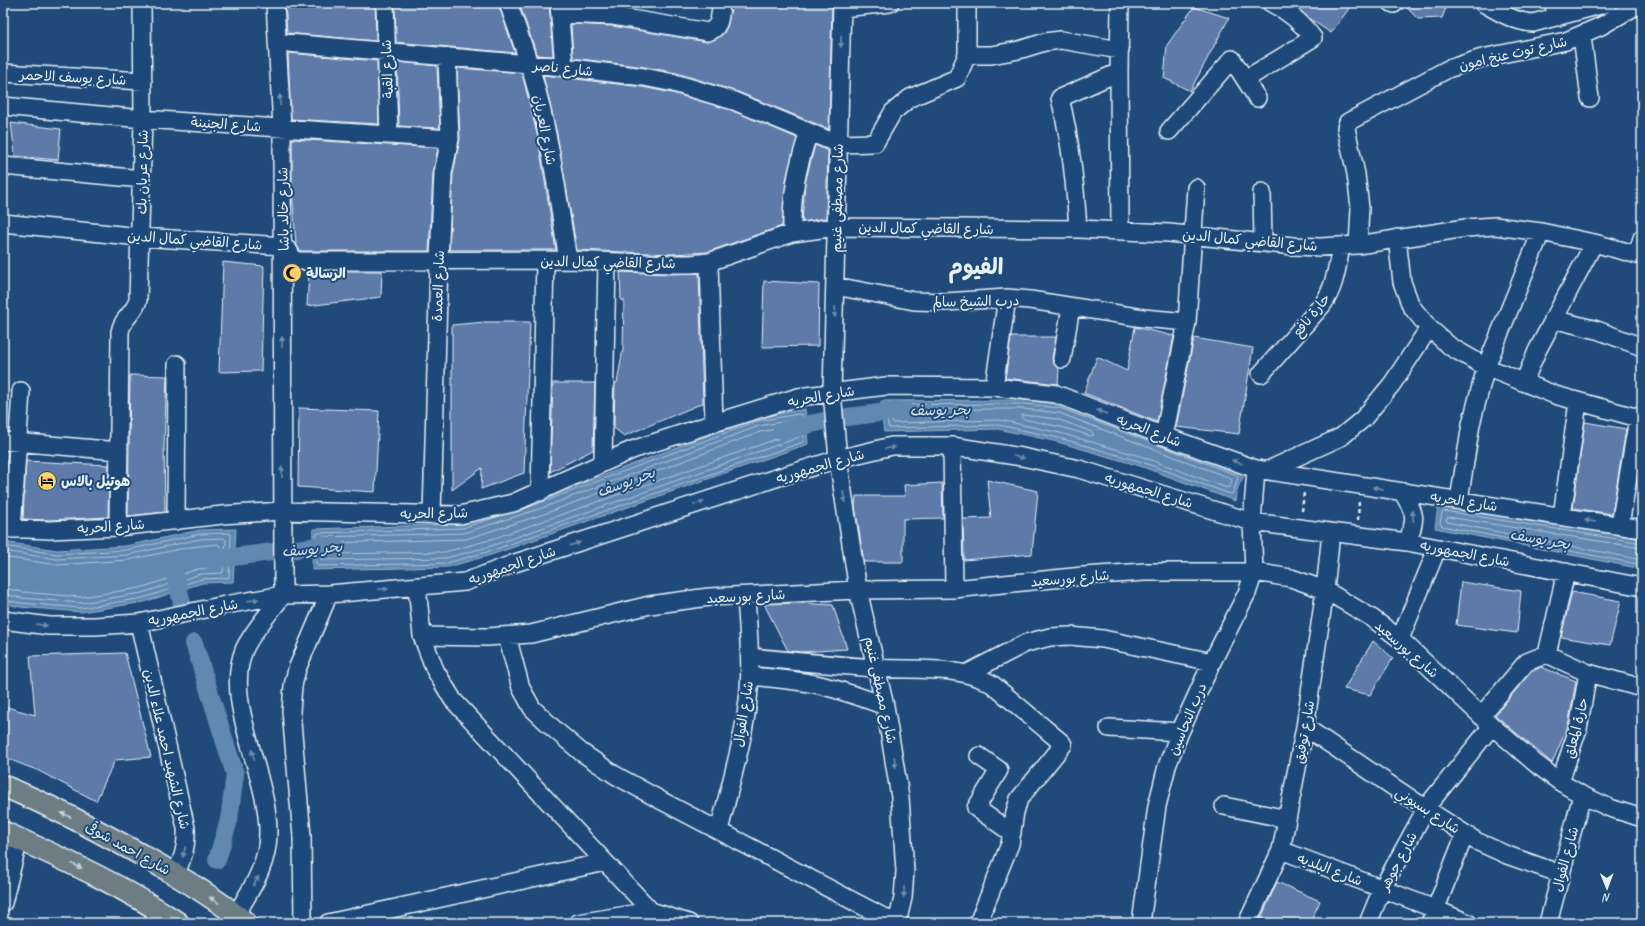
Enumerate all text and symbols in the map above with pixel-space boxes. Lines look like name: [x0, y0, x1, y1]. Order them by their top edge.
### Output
street label: شارع توت عنخ امون: [1457, 33, 1569, 75]
one-way arrow: [838, 36, 844, 49]
street label: شارع القبة: [378, 39, 398, 99]
street label: شارع ناصر: [531, 57, 594, 81]
street label: شارع يوسف الاحمر: [18, 66, 127, 90]
street label: شارع العريان: [528, 93, 560, 167]
one-way arrow: [277, 94, 284, 106]
street label: شارع الجنينة: [190, 114, 262, 136]
street label: شارع عريان بك: [133, 129, 153, 215]
street label: شارع مصطفى غنيم: [828, 143, 849, 253]
street label: شارع خالد باشا: [274, 167, 294, 251]
street label: شارع القاضي كمال الدين: [858, 219, 994, 242]
street label: شارع القاضي كمال الدين: [1181, 226, 1318, 259]
street label: شارع القاضي كمال الدين: [127, 227, 263, 258]
street label: شارع العمدة: [429, 250, 449, 322]
street label: شارع القاضي كمال الدين: [540, 253, 676, 276]
district label: الفيوم: [949, 253, 1003, 284]
mosque icon: الرسالة: [281, 262, 303, 284]
place label: الرسالة: [306, 265, 346, 282]
street label: حارة نافع: [1289, 290, 1336, 342]
street label: درب الشيخ سالم: [932, 292, 1020, 313]
one-way arrow: [831, 306, 838, 318]
one-way arrow: [279, 336, 286, 348]
street label: شارع الحريه: [786, 382, 856, 412]
water label: بحر يوسف: [910, 400, 971, 421]
one-way arrow: [1095, 408, 1107, 414]
street label: شارع الحريه: [1114, 410, 1184, 451]
one-way arrow: [884, 444, 896, 450]
street label: شارع الجمهوريه: [774, 446, 867, 488]
one-way arrow: [1013, 454, 1026, 460]
one-way arrow: [1230, 458, 1242, 464]
water label: بحر يوسف: [594, 463, 658, 502]
one-way arrow: [279, 465, 285, 478]
street label: شارع الجمهوريه: [1103, 469, 1195, 513]
hotel icon: هوتيل بالاس: [36, 470, 58, 492]
place label: هوتيل بالاس: [61, 473, 130, 491]
one-way arrow: [1372, 485, 1384, 491]
street label: شارع الحريه: [1429, 488, 1499, 516]
one-way arrow: [841, 491, 847, 503]
one-way arrow: [693, 500, 705, 506]
street label: شارع الحريه: [400, 504, 468, 524]
one-way arrow: [1410, 510, 1417, 522]
street label: شارع الحريه: [77, 516, 146, 538]
one-way arrow: [1584, 517, 1596, 523]
water label: بحر يوسف: [1508, 525, 1572, 554]
street label: شارع الجمهوريه: [1418, 536, 1511, 571]
water label: بحر يوسف: [281, 537, 344, 562]
one-way arrow: [569, 541, 581, 547]
street label: شارع الجمهوريه: [466, 543, 558, 589]
street label: شارع بورسعيد: [1030, 567, 1110, 591]
one-way arrow: [377, 586, 389, 592]
street label: شارع بورسعيد: [706, 586, 786, 608]
street label: شارع الجمهوريه: [147, 595, 240, 630]
one-way arrow: [247, 597, 259, 603]
street label: شارع بورسعيد: [1371, 617, 1442, 682]
one-way arrow: [36, 622, 48, 628]
street label: شارع مصطفى غنيم: [859, 635, 900, 746]
street label: شارع الشهيد احمد علاء الدين: [139, 667, 193, 831]
street label: شارع الفوال: [730, 680, 758, 748]
street label: درب النحاسين: [1165, 680, 1210, 758]
street label: حارة المعلق: [1561, 696, 1592, 760]
street label: شارع توفيق: [1291, 699, 1319, 765]
one-way arrow: [250, 749, 256, 761]
one-way arrow: [892, 756, 898, 768]
street label: شارع بسيوني: [1390, 783, 1463, 841]
one-way arrow: [60, 812, 71, 818]
street label: شارع احمد شوقى: [82, 818, 173, 880]
street label: شارع الفوال: [1549, 825, 1583, 894]
street label: شارع جوهر: [1375, 829, 1422, 895]
one-way arrow: [181, 847, 187, 859]
street label: شارع البلديه: [1295, 849, 1365, 891]
one-way arrow: [71, 863, 82, 869]
north arrow: [1587, 868, 1627, 908]
one-way arrow: [252, 875, 259, 887]
one-way arrow: [900, 886, 907, 898]
text: N: [1601, 891, 1611, 905]
one-way arrow: [209, 897, 220, 904]

